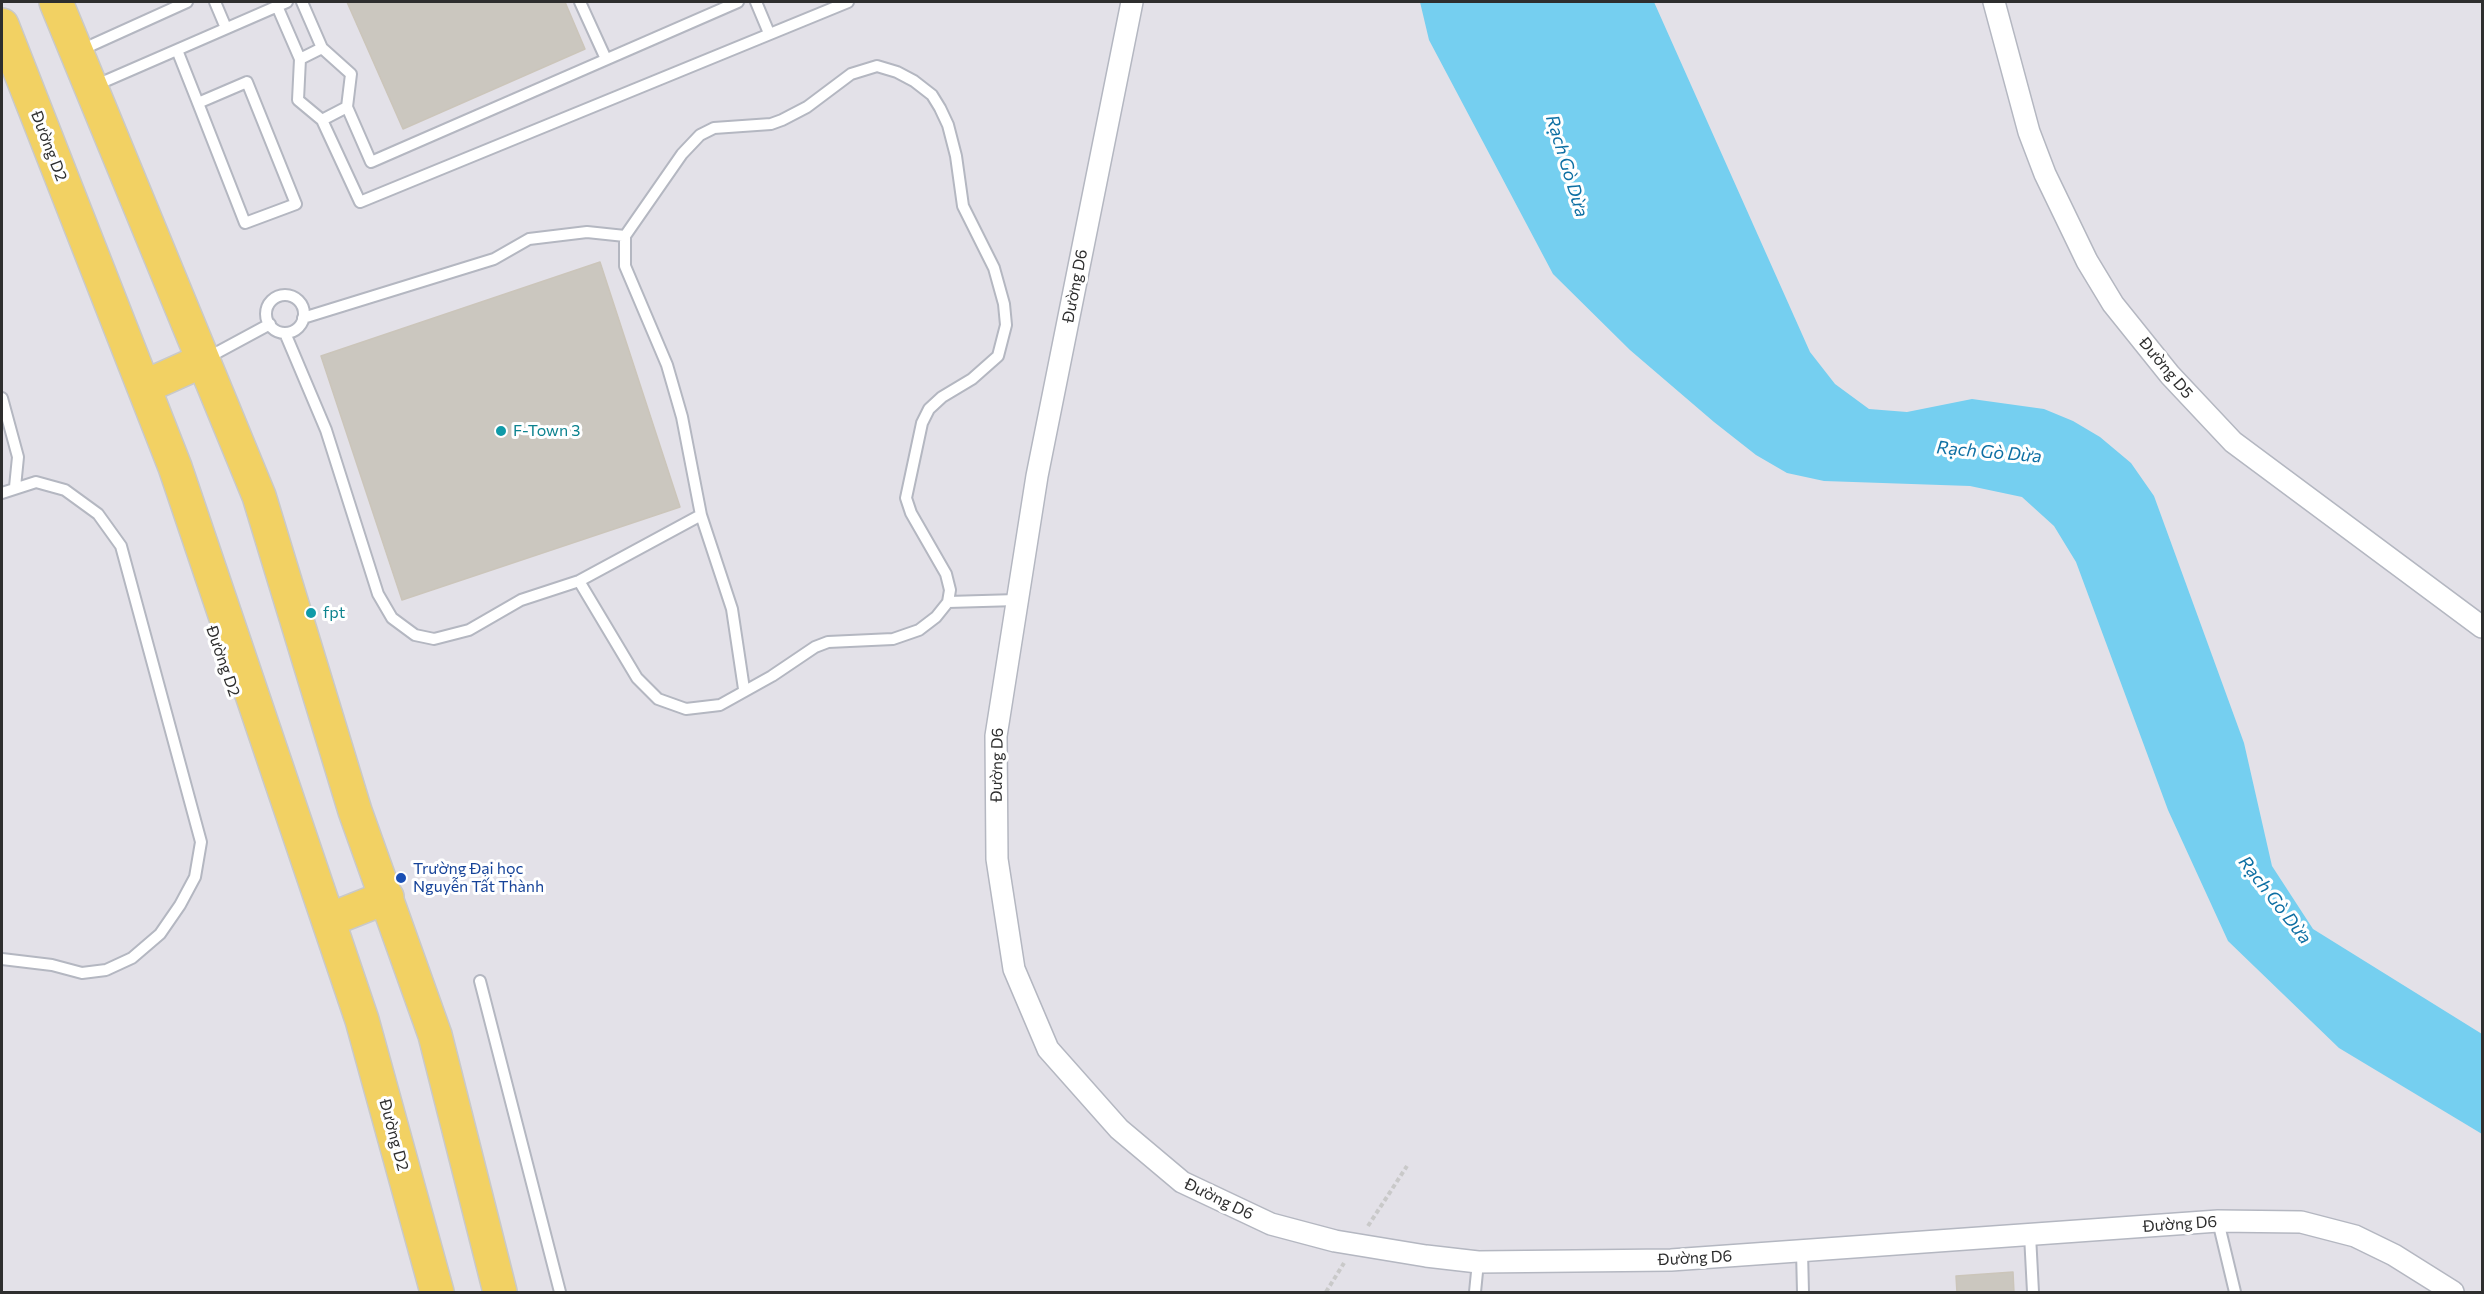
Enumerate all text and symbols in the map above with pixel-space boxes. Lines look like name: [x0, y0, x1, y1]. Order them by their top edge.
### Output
street label: Đường D2: [27, 108, 71, 184]
water label: Rạch Gò Dừa: [1541, 112, 1593, 220]
street label: Đường D6: [1058, 248, 1092, 324]
street label: Đường D5: [2135, 334, 2197, 402]
place label: F-Town 3: [513, 421, 580, 441]
marker: F-Town 3: [494, 424, 508, 438]
water label: Rạch Gò Dừa: [1936, 437, 2042, 467]
place label: fpt: [323, 603, 345, 623]
marker: fpt: [304, 606, 318, 620]
street label: Đường D2: [202, 623, 244, 699]
street label: Đường D6: [987, 728, 1007, 802]
water label: Rạch Gò Dừa: [2234, 852, 2316, 948]
place label: Trường Đại học Nguyễn Tất Thành: [413, 859, 544, 897]
marker: Trường Đại học Nguyễn Tất Thành: [394, 871, 408, 885]
street label: Đường D2: [375, 1097, 413, 1173]
street label: Đường D6: [1181, 1174, 1257, 1224]
street label: Đường D6: [2142, 1212, 2218, 1236]
street label: Đường D6: [1657, 1246, 1733, 1270]

